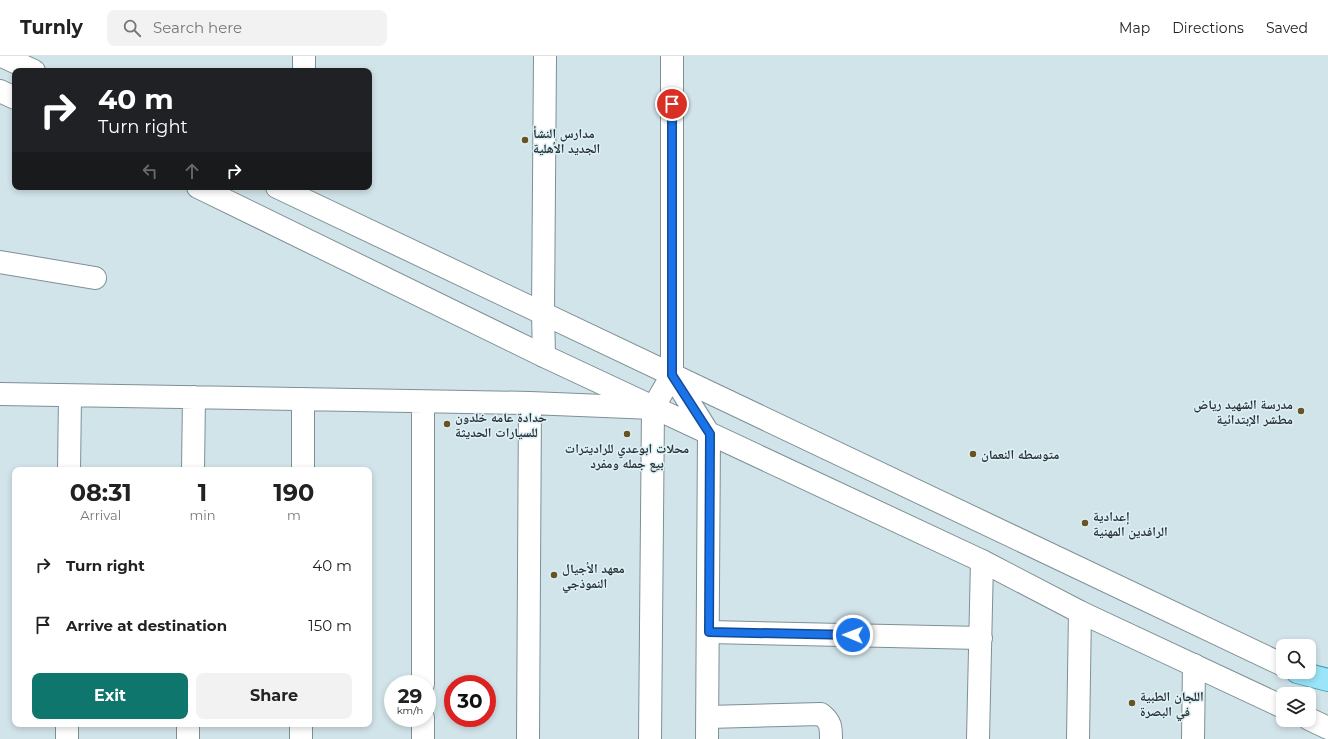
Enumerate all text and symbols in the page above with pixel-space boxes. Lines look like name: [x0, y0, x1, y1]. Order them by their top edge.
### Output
search box: [107, 10, 387, 46]
text: Turnly: [20, 16, 83, 39]
icon: search: [121, 17, 143, 39]
text: Search here: [153, 18, 242, 37]
text: Map: [1119, 19, 1150, 37]
text: Directions: [1172, 19, 1244, 37]
text: Saved: [1266, 19, 1308, 37]
text: 40 m: [98, 82, 174, 116]
icon: right: [32, 84, 84, 136]
pin: [655, 87, 689, 121]
icon: arrive: [661, 93, 683, 115]
text: Turn right: [98, 116, 188, 138]
place label: مدارس النشأ الجديد الأهلية: [533, 125, 600, 156]
marker: مدارس النشأ الجديد الأهلية: [520, 135, 530, 145]
icon: left: [139, 160, 161, 182]
icon: ahead: [181, 160, 203, 182]
icon: right: [223, 160, 245, 182]
place label: مدرسة الشهيد رياض مطشر الإبتدائية: [1194, 396, 1293, 427]
marker: مدرسة الشهيد رياض مطشر الإبتدائية: [1296, 406, 1306, 416]
place label: حدادة عامه خلدون للسيارات الحديثة: [455, 409, 547, 440]
marker: حدادة عامه خلدون للسيارات الحديثة: [442, 419, 452, 429]
marker: محلات ابوعدي للراديترات بيع جمله ومفرد: [622, 429, 632, 439]
place label: محلات ابوعدي للراديترات بيع جمله ومفرد: [565, 440, 689, 473]
place label: متوسطه النعمان: [981, 446, 1059, 462]
marker: متوسطه النعمان: [968, 449, 978, 459]
text: 08:31: [70, 478, 132, 507]
text: 1: [198, 478, 207, 507]
text: 190: [273, 478, 314, 507]
text: Arrival: [80, 507, 121, 523]
text: min: [189, 507, 216, 523]
text: m: [287, 507, 301, 523]
place label: إعدادية الرافدين المهنية: [1093, 508, 1168, 540]
marker: إعدادية الرافدين المهنية: [1080, 518, 1090, 528]
icon: right: [32, 554, 54, 576]
text: Turn right: [66, 556, 145, 575]
text: 40 m: [312, 556, 352, 575]
place label: معهد الأجيال النموذجي: [562, 560, 625, 594]
marker: معهد الأجيال النموذجي: [549, 570, 559, 580]
icon: arrive: [32, 614, 54, 636]
position arrow: [832, 614, 874, 656]
text: Arrive at destination: [66, 616, 227, 635]
text: 150 m: [308, 616, 352, 635]
map controls: [1276, 639, 1316, 727]
button: search: [1276, 639, 1316, 679]
button: Exit: [32, 673, 188, 719]
button: Share: [196, 673, 352, 719]
speed limit sign: 30: [444, 675, 496, 727]
text: 29: [398, 684, 422, 708]
button: layers: [1276, 687, 1316, 727]
place label: اللجان الطبية في البصرة: [1140, 688, 1204, 722]
marker: اللجان الطبية في البصرة: [1127, 698, 1137, 708]
text: km/h: [397, 704, 423, 717]

